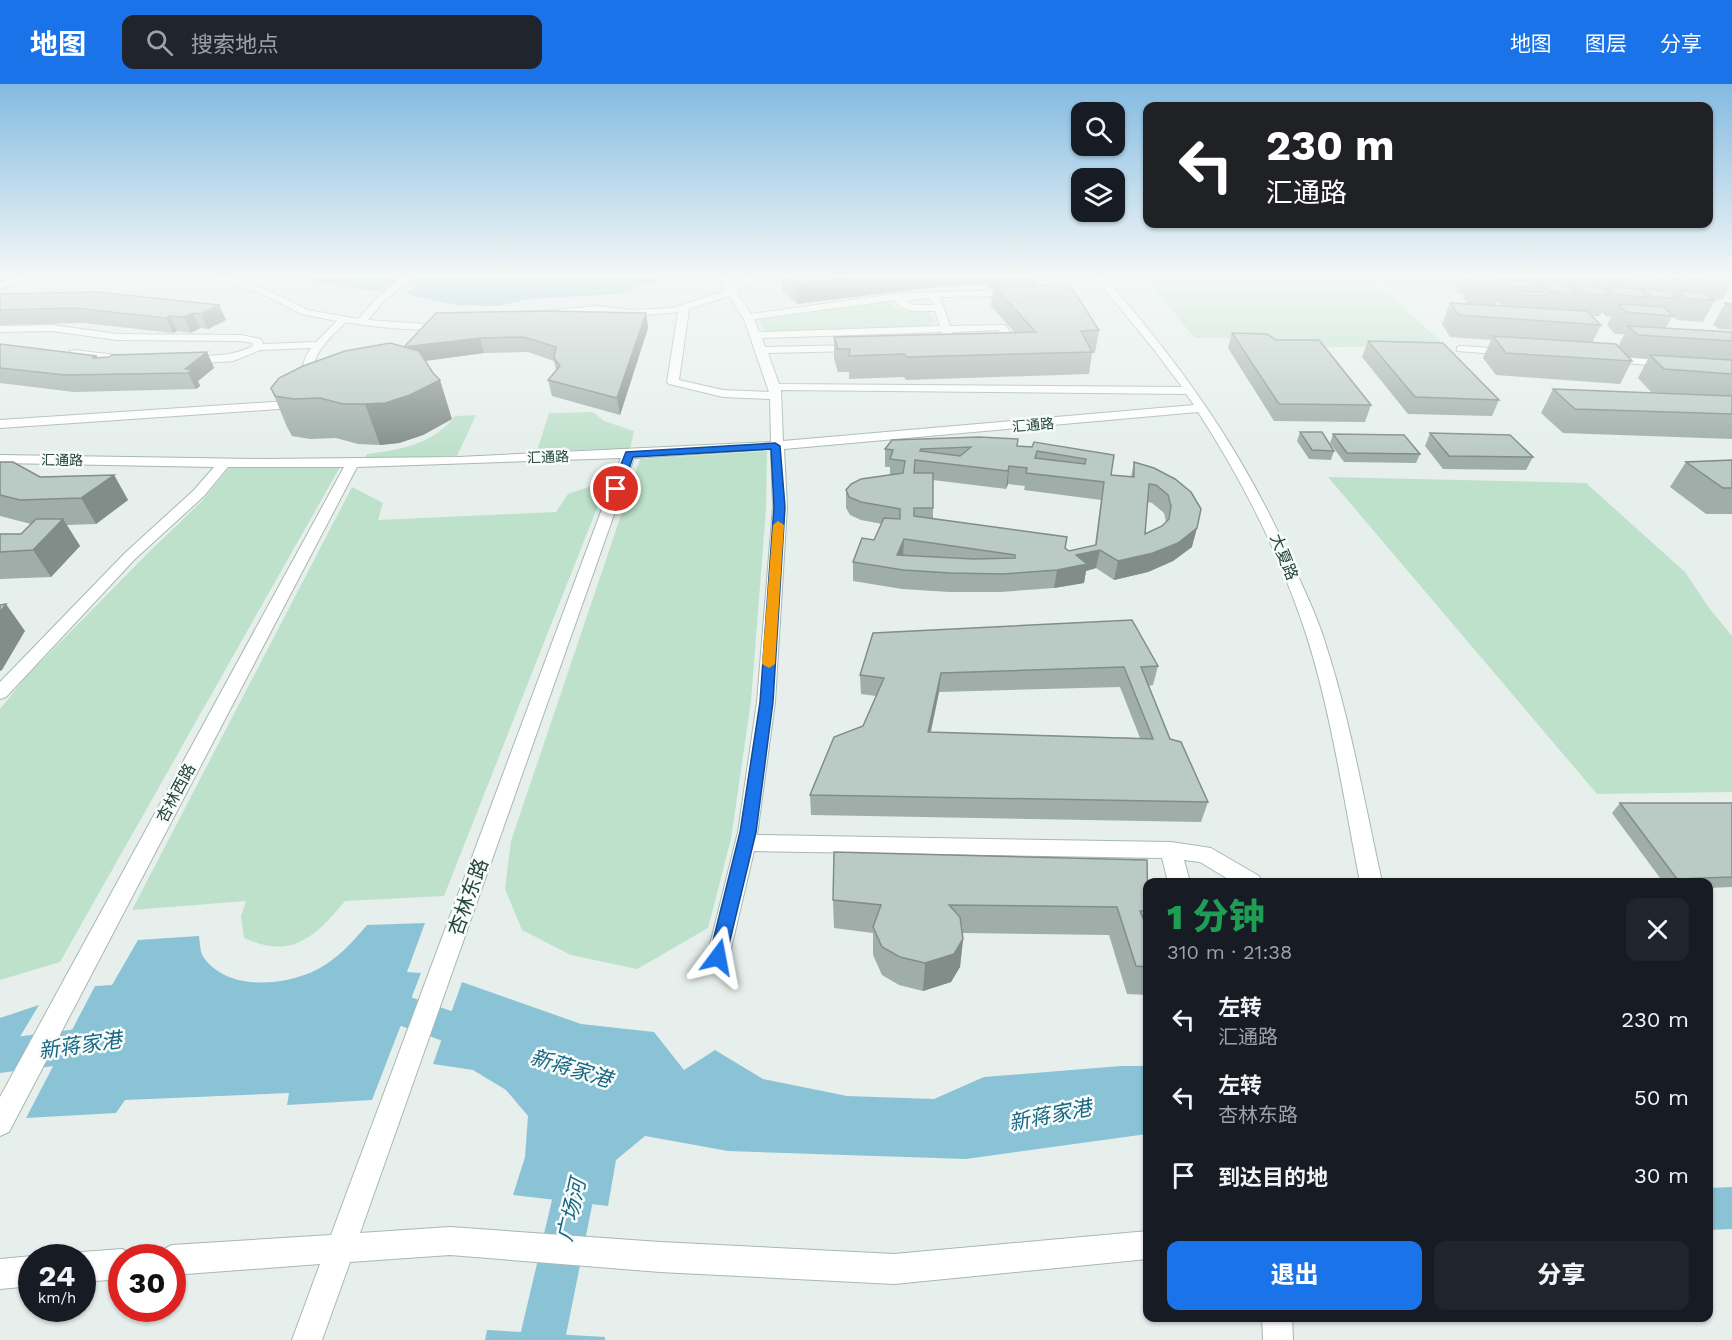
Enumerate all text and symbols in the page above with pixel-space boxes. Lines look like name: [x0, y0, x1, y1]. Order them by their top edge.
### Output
search box: [122, 15, 542, 69]
icon: search: [143, 26, 176, 59]
text: 地图: [30, 28, 86, 61]
text: 地图: [1510, 31, 1552, 56]
text: 图层: [1585, 31, 1627, 56]
text: 分享: [1660, 31, 1702, 56]
text: 搜索地点: [191, 32, 279, 57]
map controls: [1071, 102, 1125, 222]
button: search: [1071, 102, 1125, 156]
text: 230 m: [1266, 121, 1395, 170]
icon: left: [1167, 126, 1245, 204]
button: layers: [1071, 168, 1125, 222]
text: 汇通路: [1266, 177, 1347, 209]
street label: 汇通路: [1011, 415, 1055, 435]
street label: 汇通路: [527, 448, 569, 466]
street label: 汇通路: [41, 452, 83, 468]
pin: [590, 463, 641, 514]
icon: arrive: [599, 472, 632, 505]
street label: 大夏路: [1266, 531, 1302, 583]
street label: 杏林西路: [153, 760, 199, 826]
street label: 杏林东路: [443, 855, 493, 939]
text: 1 分钟: [1167, 896, 1265, 938]
button: close: [1626, 898, 1689, 961]
position arrow: [686, 925, 750, 989]
text: 310 m · 21:38: [1167, 940, 1292, 964]
text: 左转: [1218, 995, 1262, 1020]
icon: left: [1167, 1003, 1200, 1036]
text: 230 m: [1621, 1007, 1689, 1032]
text: 汇通路: [1218, 1025, 1278, 1049]
water label: 新蒋家港: [37, 1026, 126, 1063]
water label: 新蒋家港: [527, 1044, 618, 1093]
text: 左转: [1218, 1073, 1262, 1098]
icon: left: [1167, 1081, 1200, 1114]
text: 50 m: [1634, 1085, 1689, 1110]
water label: 新蒋家港: [1006, 1094, 1097, 1135]
text: 杏林东路: [1218, 1103, 1298, 1127]
icon: arrive: [1167, 1159, 1200, 1192]
text: 30 m: [1634, 1163, 1689, 1188]
text: 到达目的地: [1218, 1165, 1328, 1190]
water label: 广场河: [552, 1173, 591, 1244]
button: 退出: [1167, 1241, 1422, 1310]
button: 分享: [1434, 1241, 1689, 1310]
speed limit sign: 30: [108, 1244, 186, 1322]
text: 24: [39, 1258, 75, 1293]
text: km/h: [38, 1289, 76, 1307]

